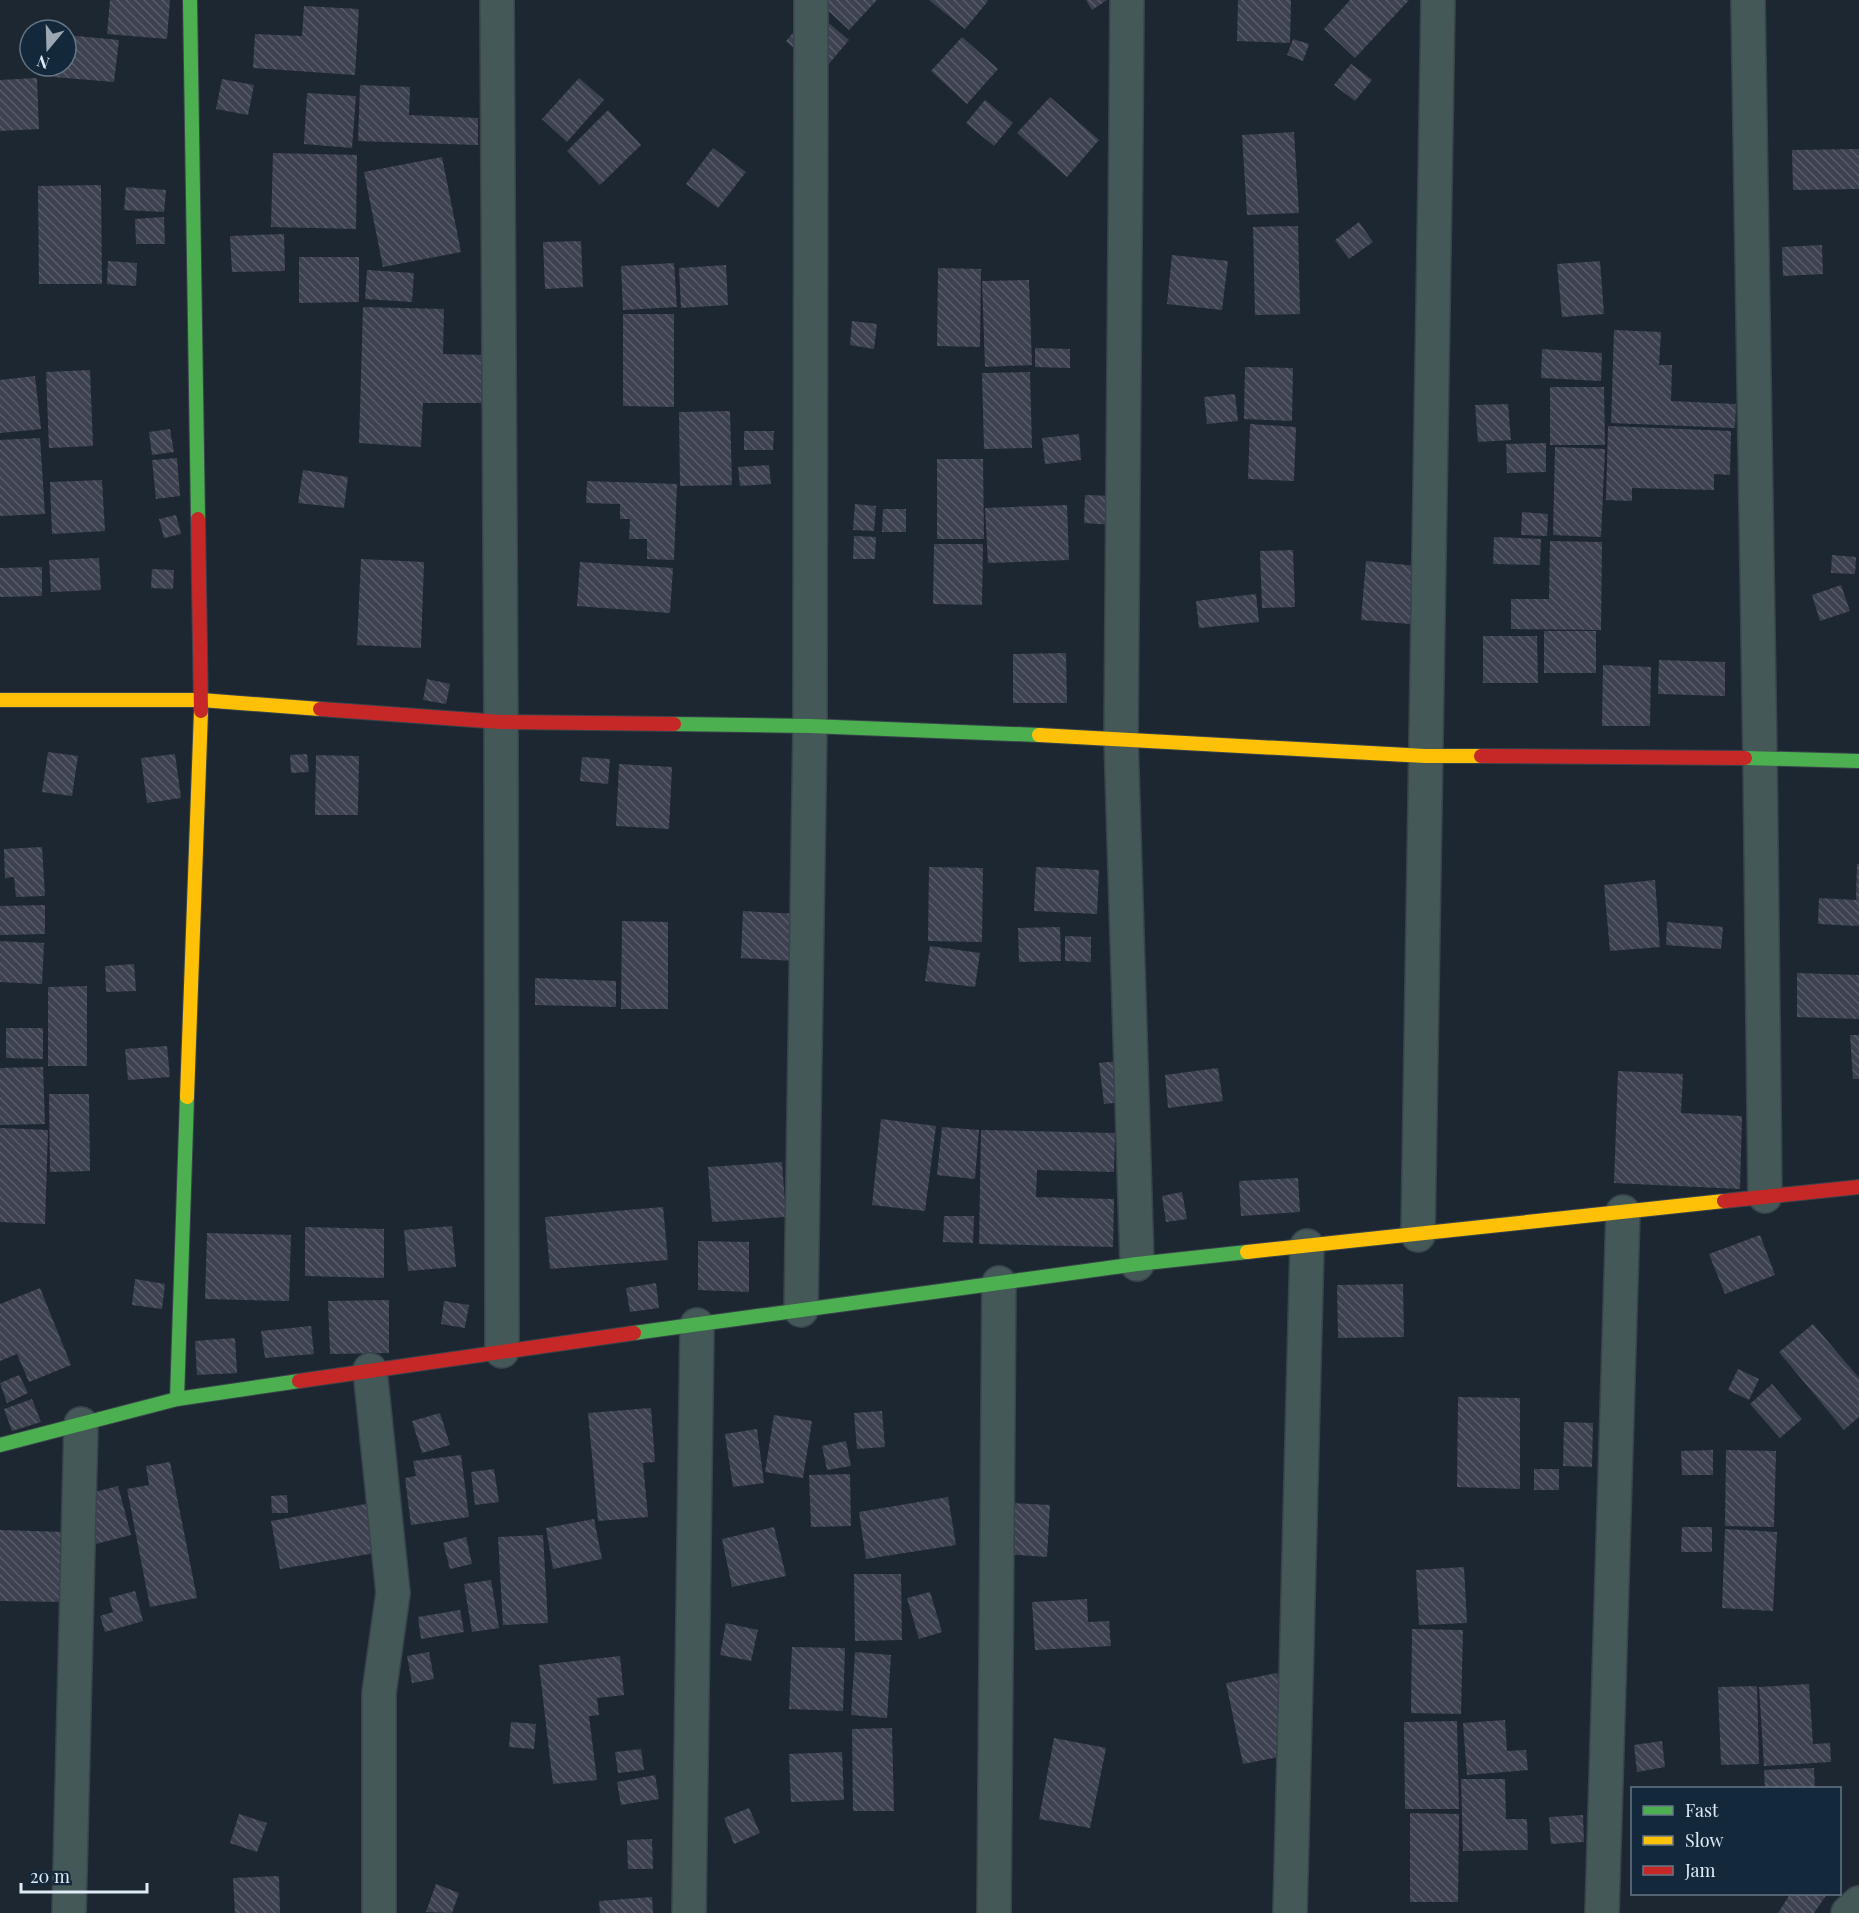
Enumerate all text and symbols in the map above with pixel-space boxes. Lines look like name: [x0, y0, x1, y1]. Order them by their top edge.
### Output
north arrow: [18, 18, 78, 78]
text: N: [34, 51, 52, 74]
legend: [1631, 1787, 1841, 1895]
text: Fast: [1685, 1798, 1719, 1822]
text: Slow: [1685, 1828, 1723, 1852]
scale bar: [21, 1856, 147, 1894]
text: Jam: [1684, 1858, 1715, 1882]
text: 20 m: [30, 1864, 70, 1888]

